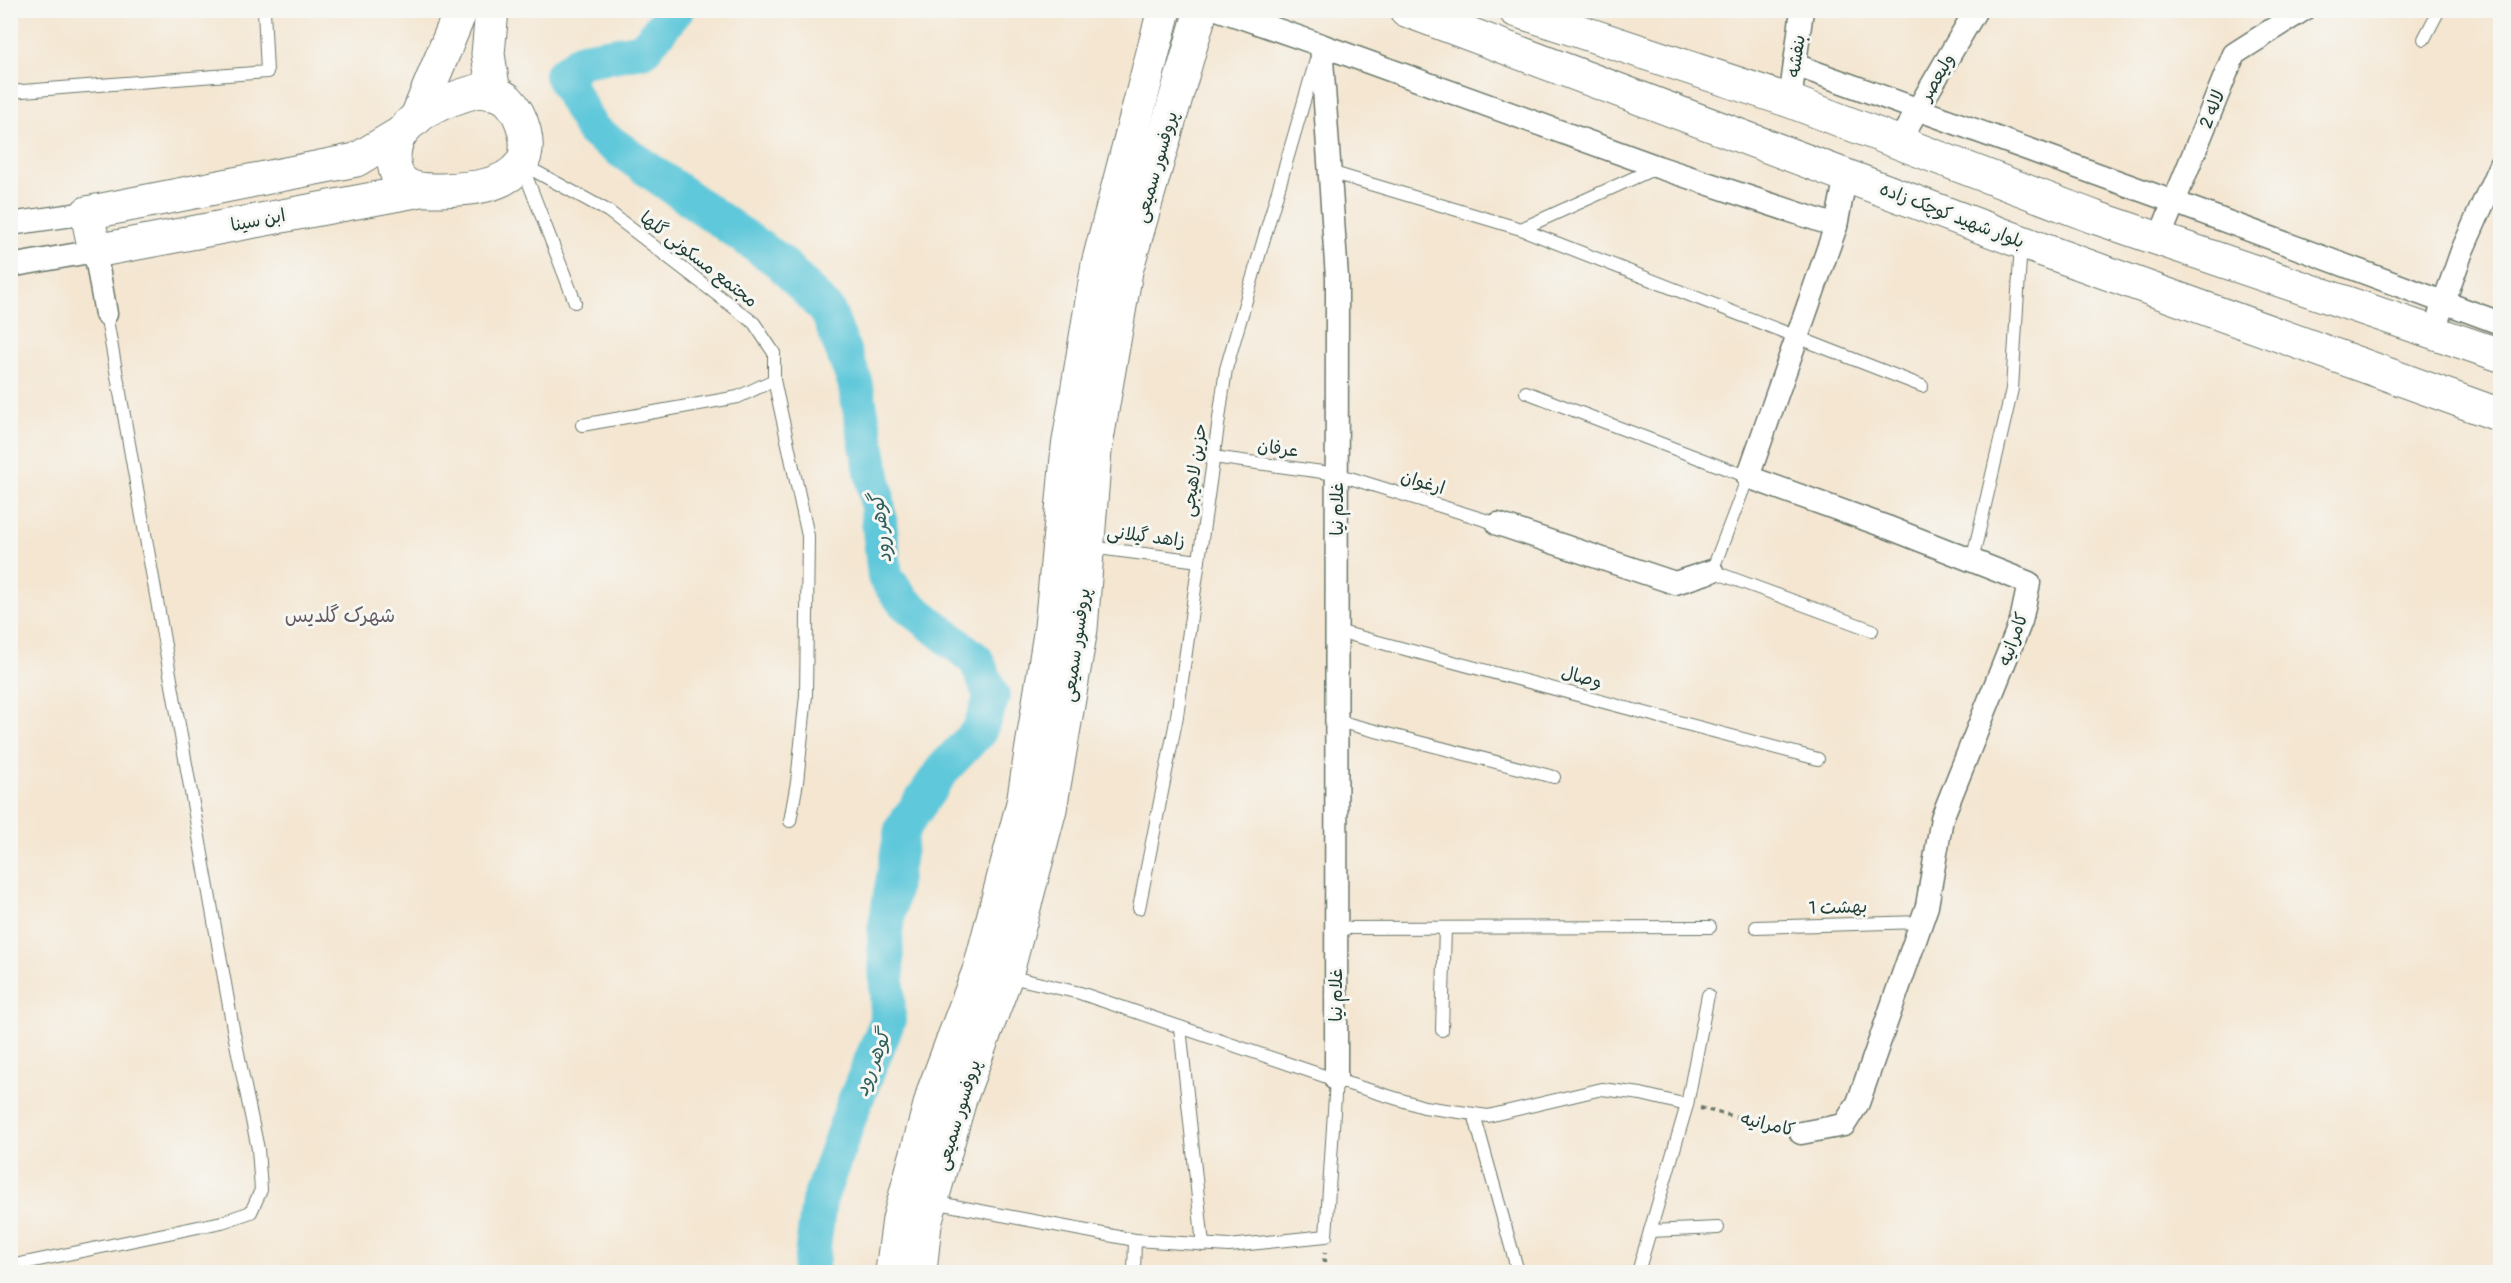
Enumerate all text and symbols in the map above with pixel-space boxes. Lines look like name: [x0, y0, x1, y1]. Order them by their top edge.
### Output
street label: بنفشه: [1782, 33, 1811, 79]
street label: ولیعصر: [1914, 50, 1960, 107]
street label: لاله 2: [2194, 87, 2230, 132]
street label: پروفسور سمیعی: [1130, 109, 1183, 225]
street label: بلوار شهید کوچک زاده: [1876, 177, 2027, 254]
street label: ابن سینا: [229, 204, 287, 237]
street label: مجتمع مسکونی گلها: [635, 206, 762, 313]
street label: حزین لاهیجی: [1177, 422, 1212, 518]
street label: عرفان: [1256, 434, 1300, 463]
street label: ارغوان: [1398, 465, 1448, 500]
street label: غلام نیا: [1326, 482, 1351, 536]
water label: گوهر رود: [863, 490, 897, 565]
street label: زاهد گیلانی: [1106, 520, 1186, 553]
street label: پروفسور سمیعی: [1057, 587, 1096, 703]
district label: شهرک گلدیس: [285, 603, 395, 628]
street label: کامرانیه: [1993, 609, 2034, 669]
street label: وصال: [1559, 661, 1605, 694]
street label: بهشت 1: [1808, 895, 1868, 920]
street label: غلام نیا: [1325, 968, 1350, 1022]
water label: گوهر رود: [848, 1023, 898, 1100]
street label: پروفسور سمیعی: [931, 1057, 986, 1173]
street label: کامرانیه: [1739, 1107, 1798, 1142]

